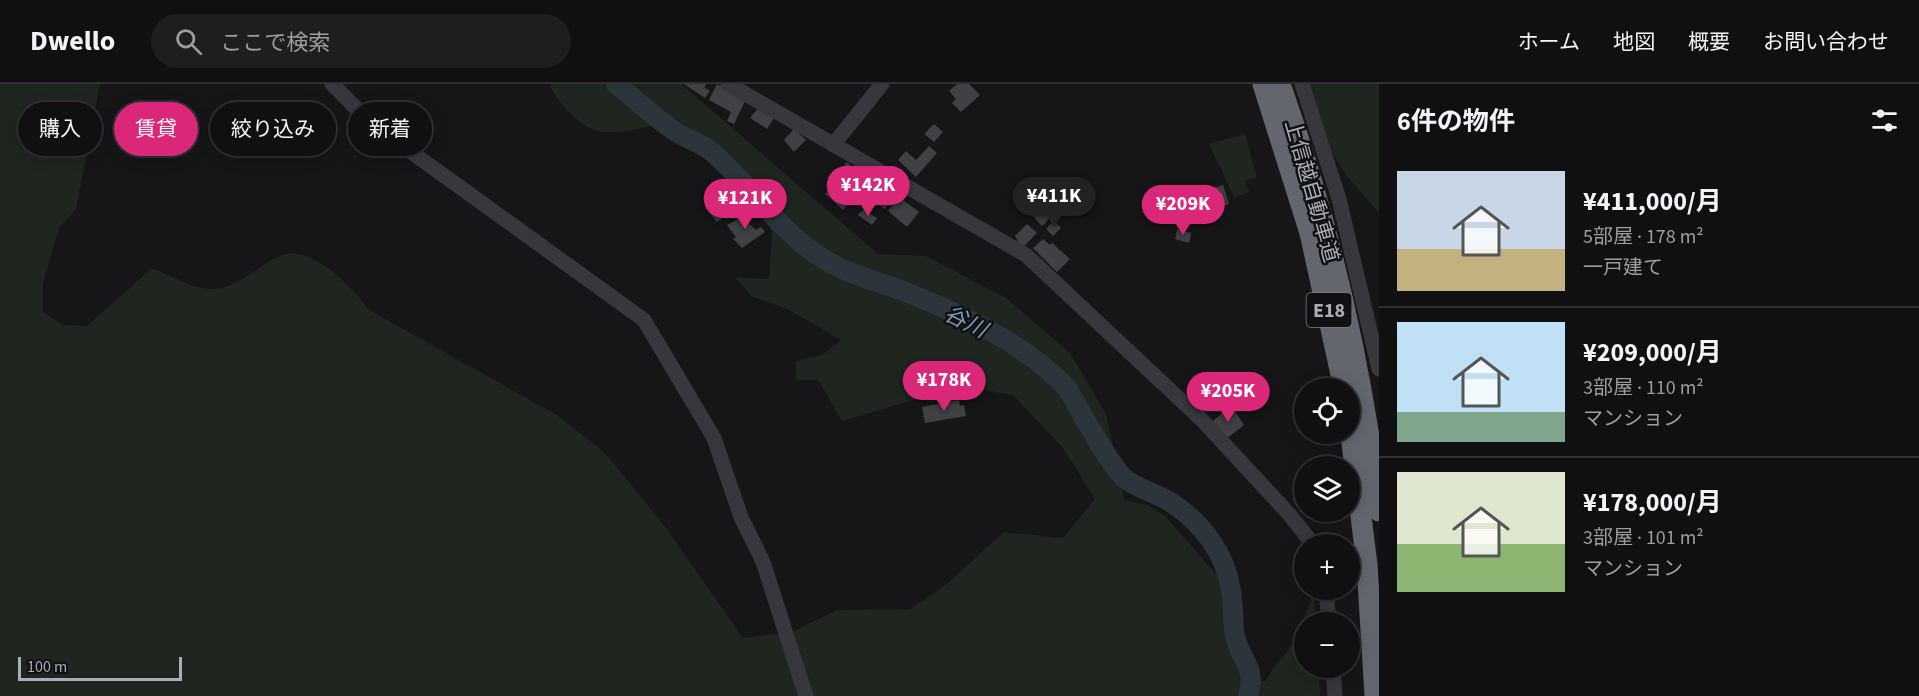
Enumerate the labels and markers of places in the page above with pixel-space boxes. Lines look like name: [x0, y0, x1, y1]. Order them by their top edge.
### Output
pin: ¥142K: [826, 166, 910, 217]
pin: ¥411K: [1012, 177, 1096, 228]
pin: ¥121K: [703, 179, 787, 230]
pin: ¥209K: [1141, 185, 1225, 236]
pin: ¥178K: [902, 361, 986, 412]
pin: ¥205K: [1186, 372, 1270, 423]

